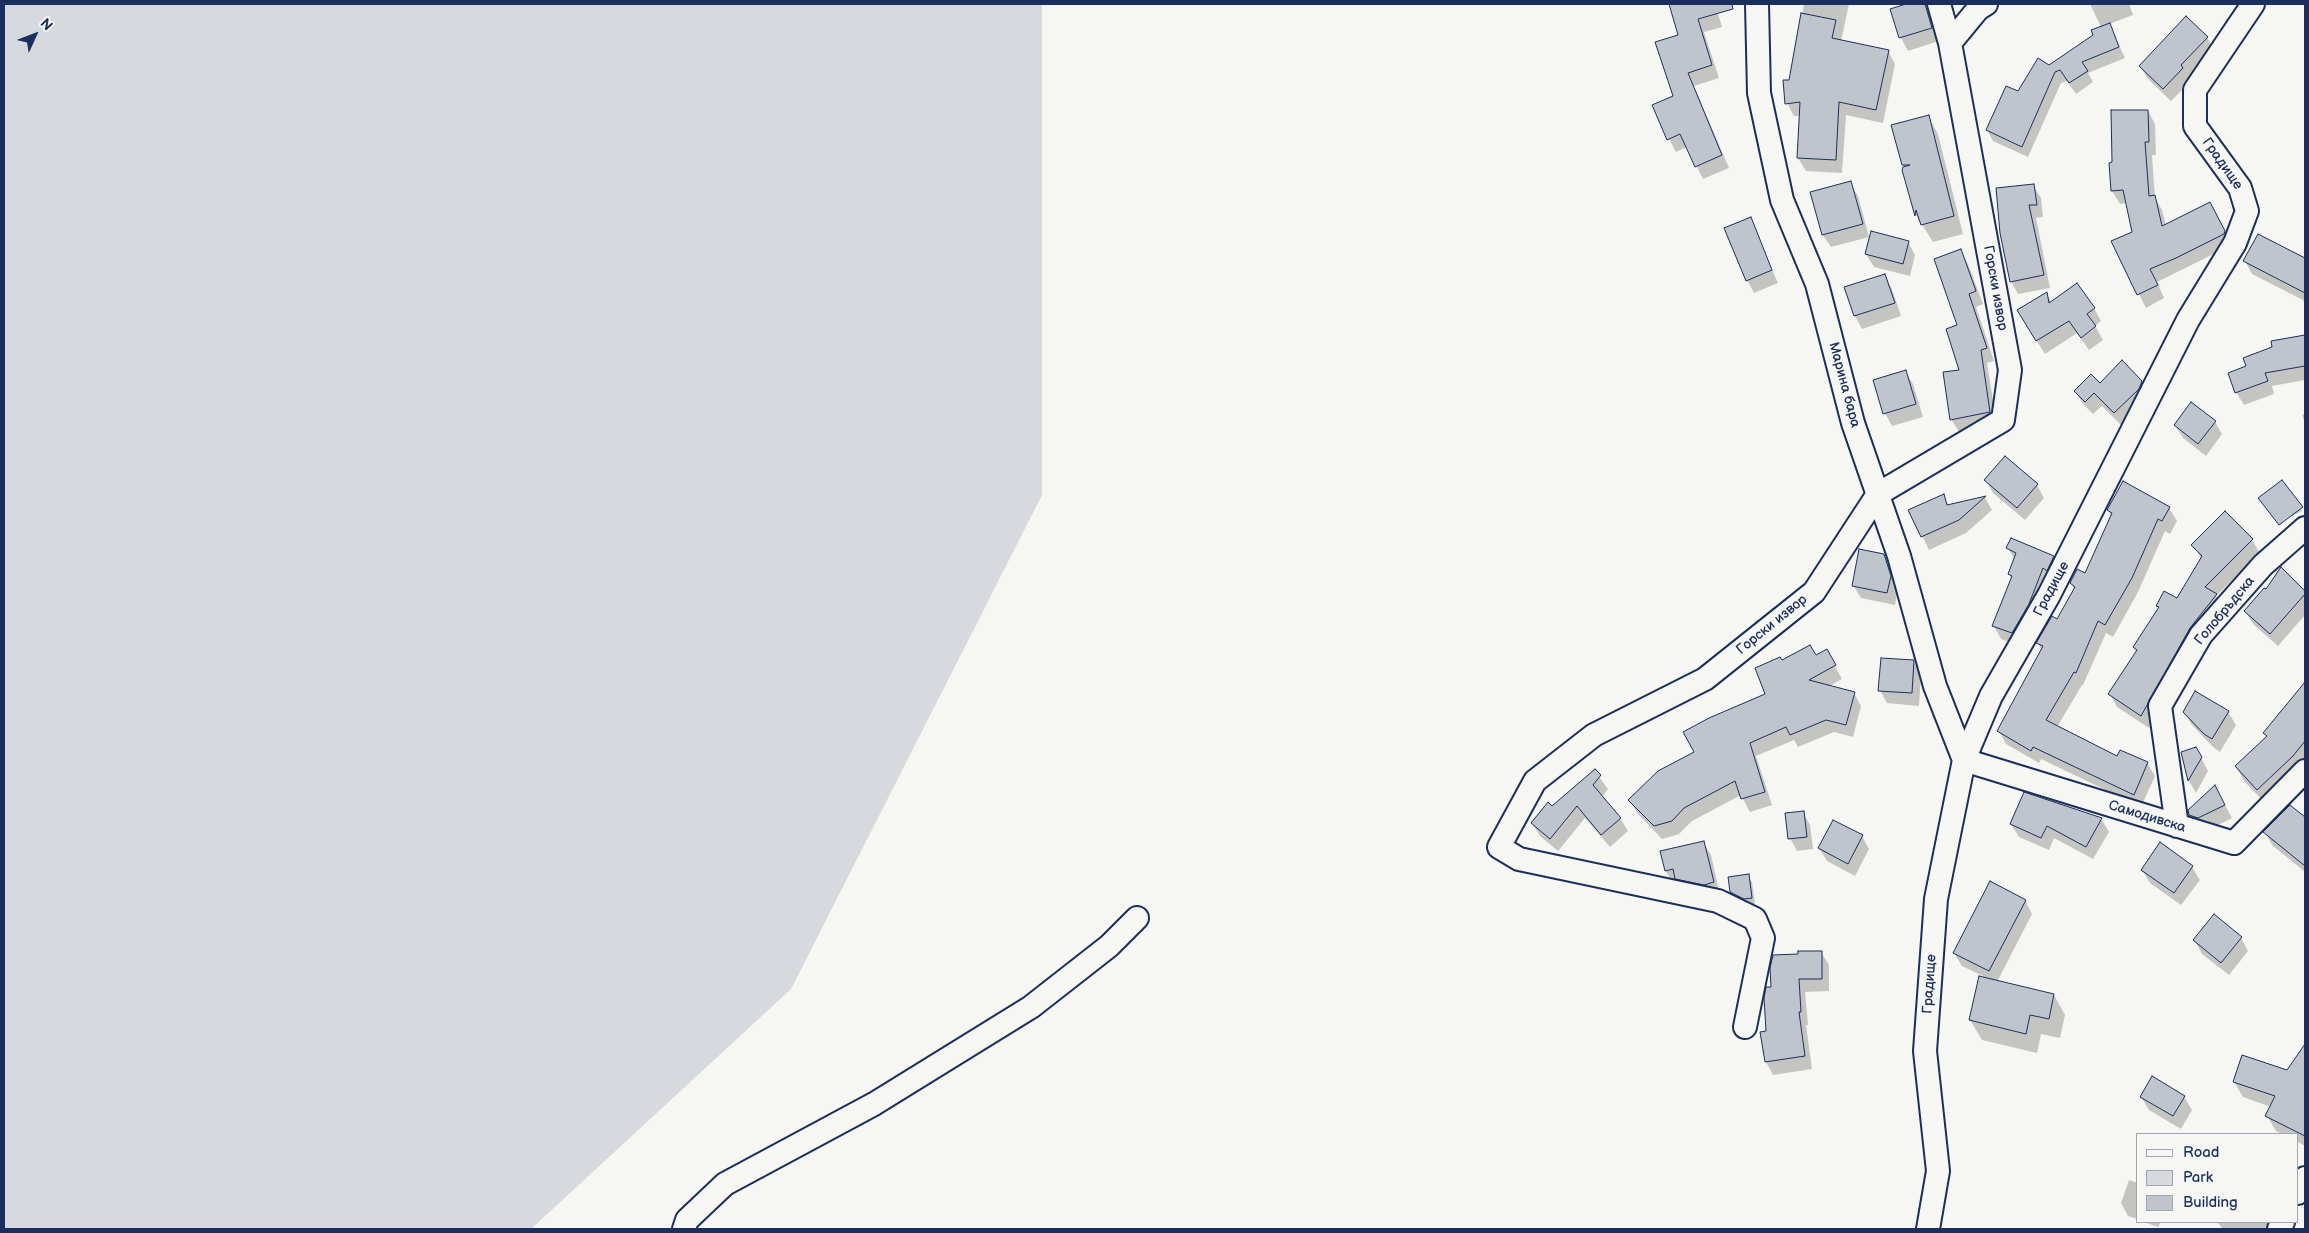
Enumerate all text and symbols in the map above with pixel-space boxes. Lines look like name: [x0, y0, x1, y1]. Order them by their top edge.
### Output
north arrow: [10, 10, 60, 60]
text: N: [37, 15, 56, 34]
street label: Градище: [2198, 135, 2246, 193]
street label: Горски извор: [1979, 244, 2011, 332]
street label: Марина бара: [1825, 340, 1863, 430]
street label: Градище: [2031, 559, 2073, 619]
street label: Голобръдска: [2192, 573, 2258, 649]
street label: Горски извор: [1733, 591, 1811, 659]
street label: Самодивска: [2106, 797, 2188, 837]
street label: Градище: [1920, 954, 1940, 1014]
legend: [2136, 1133, 2299, 1223]
text: Road: [2183, 1143, 2219, 1162]
text: Park: [2183, 1168, 2213, 1187]
text: Building: [2183, 1193, 2238, 1212]

